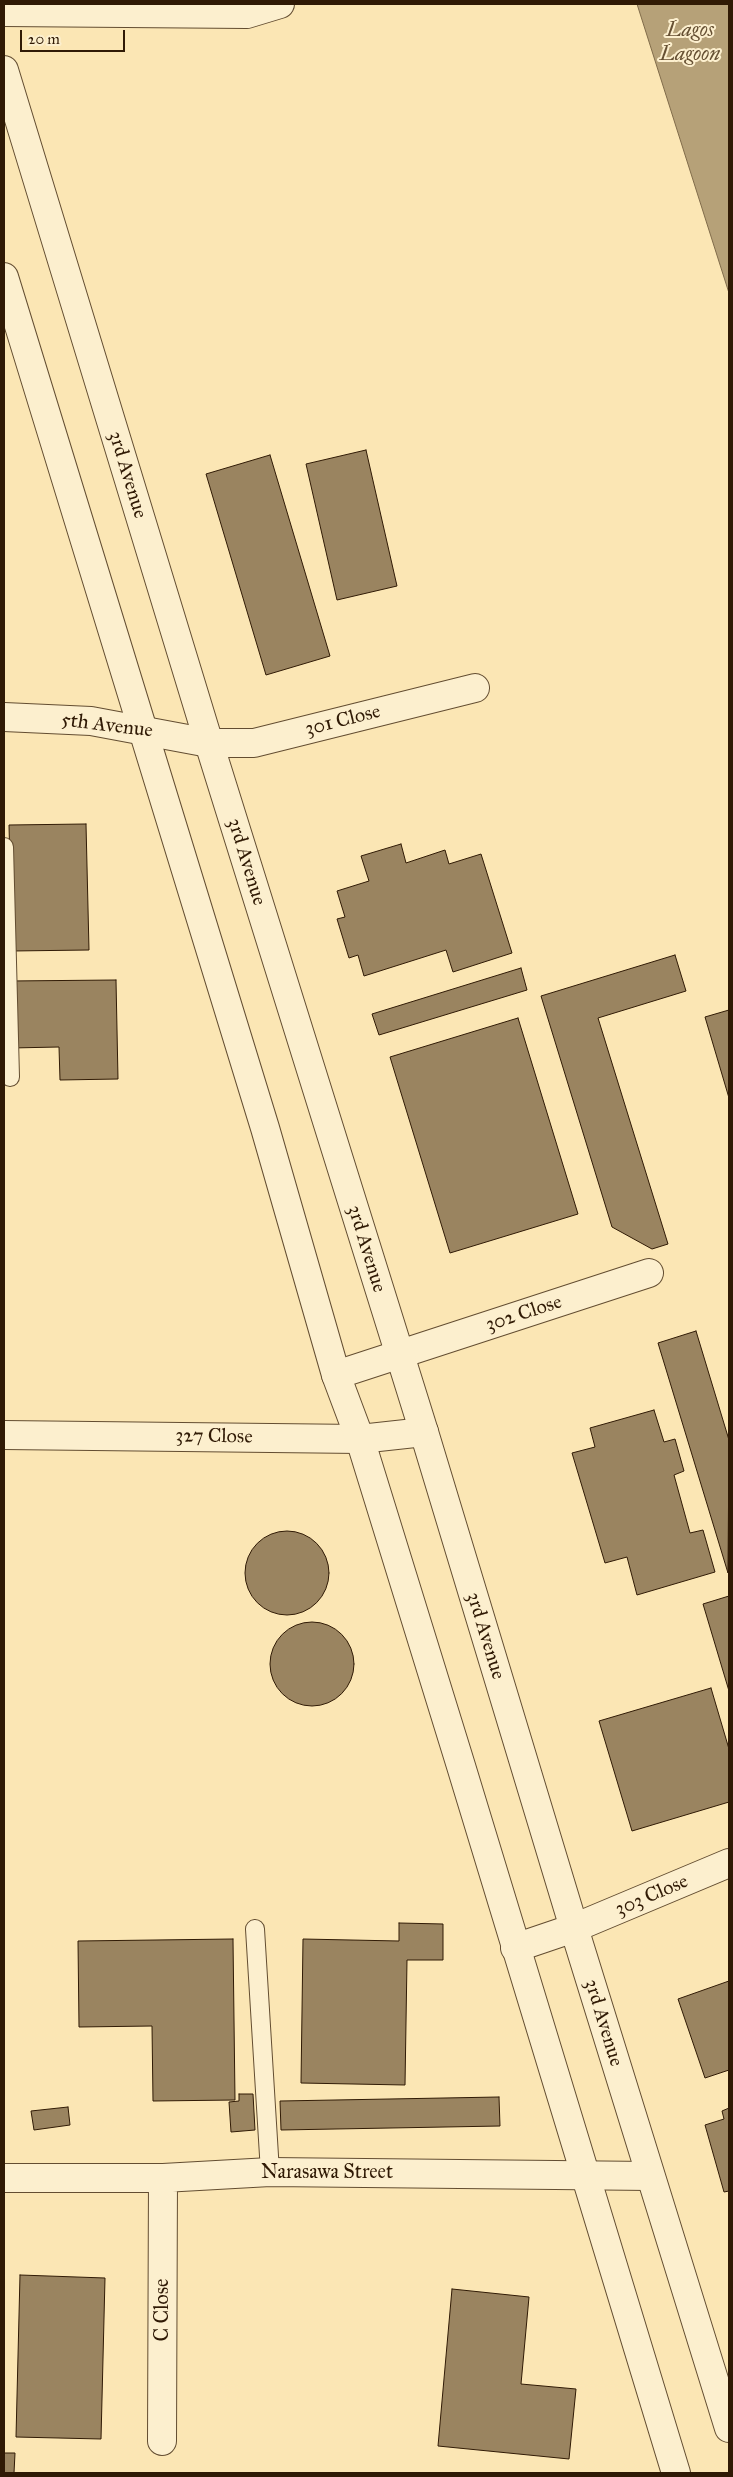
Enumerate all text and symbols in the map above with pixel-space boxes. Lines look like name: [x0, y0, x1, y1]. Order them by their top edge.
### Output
water label: Lagos Lagoon: [660, 18, 720, 68]
scale bar: [22, 20, 128, 52]
text: 20 m: [28, 30, 60, 48]
street label: 3rd Avenue: [102, 429, 152, 521]
street label: 301 Close: [303, 700, 383, 742]
street label: 5th Avenue: [60, 708, 154, 744]
street label: 3rd Avenue: [221, 816, 271, 908]
street label: 3rd Avenue: [341, 1203, 391, 1295]
street label: 302 Close: [483, 1290, 565, 1338]
street label: 327 Close: [175, 1424, 253, 1450]
street label: 3rd Avenue: [460, 1590, 510, 1682]
street label: 303 Close: [612, 1870, 692, 1922]
street label: 3rd Avenue: [578, 1977, 628, 2069]
street label: Narasawa Street: [261, 2161, 393, 2185]
street label: C Close: [151, 2279, 175, 2341]

